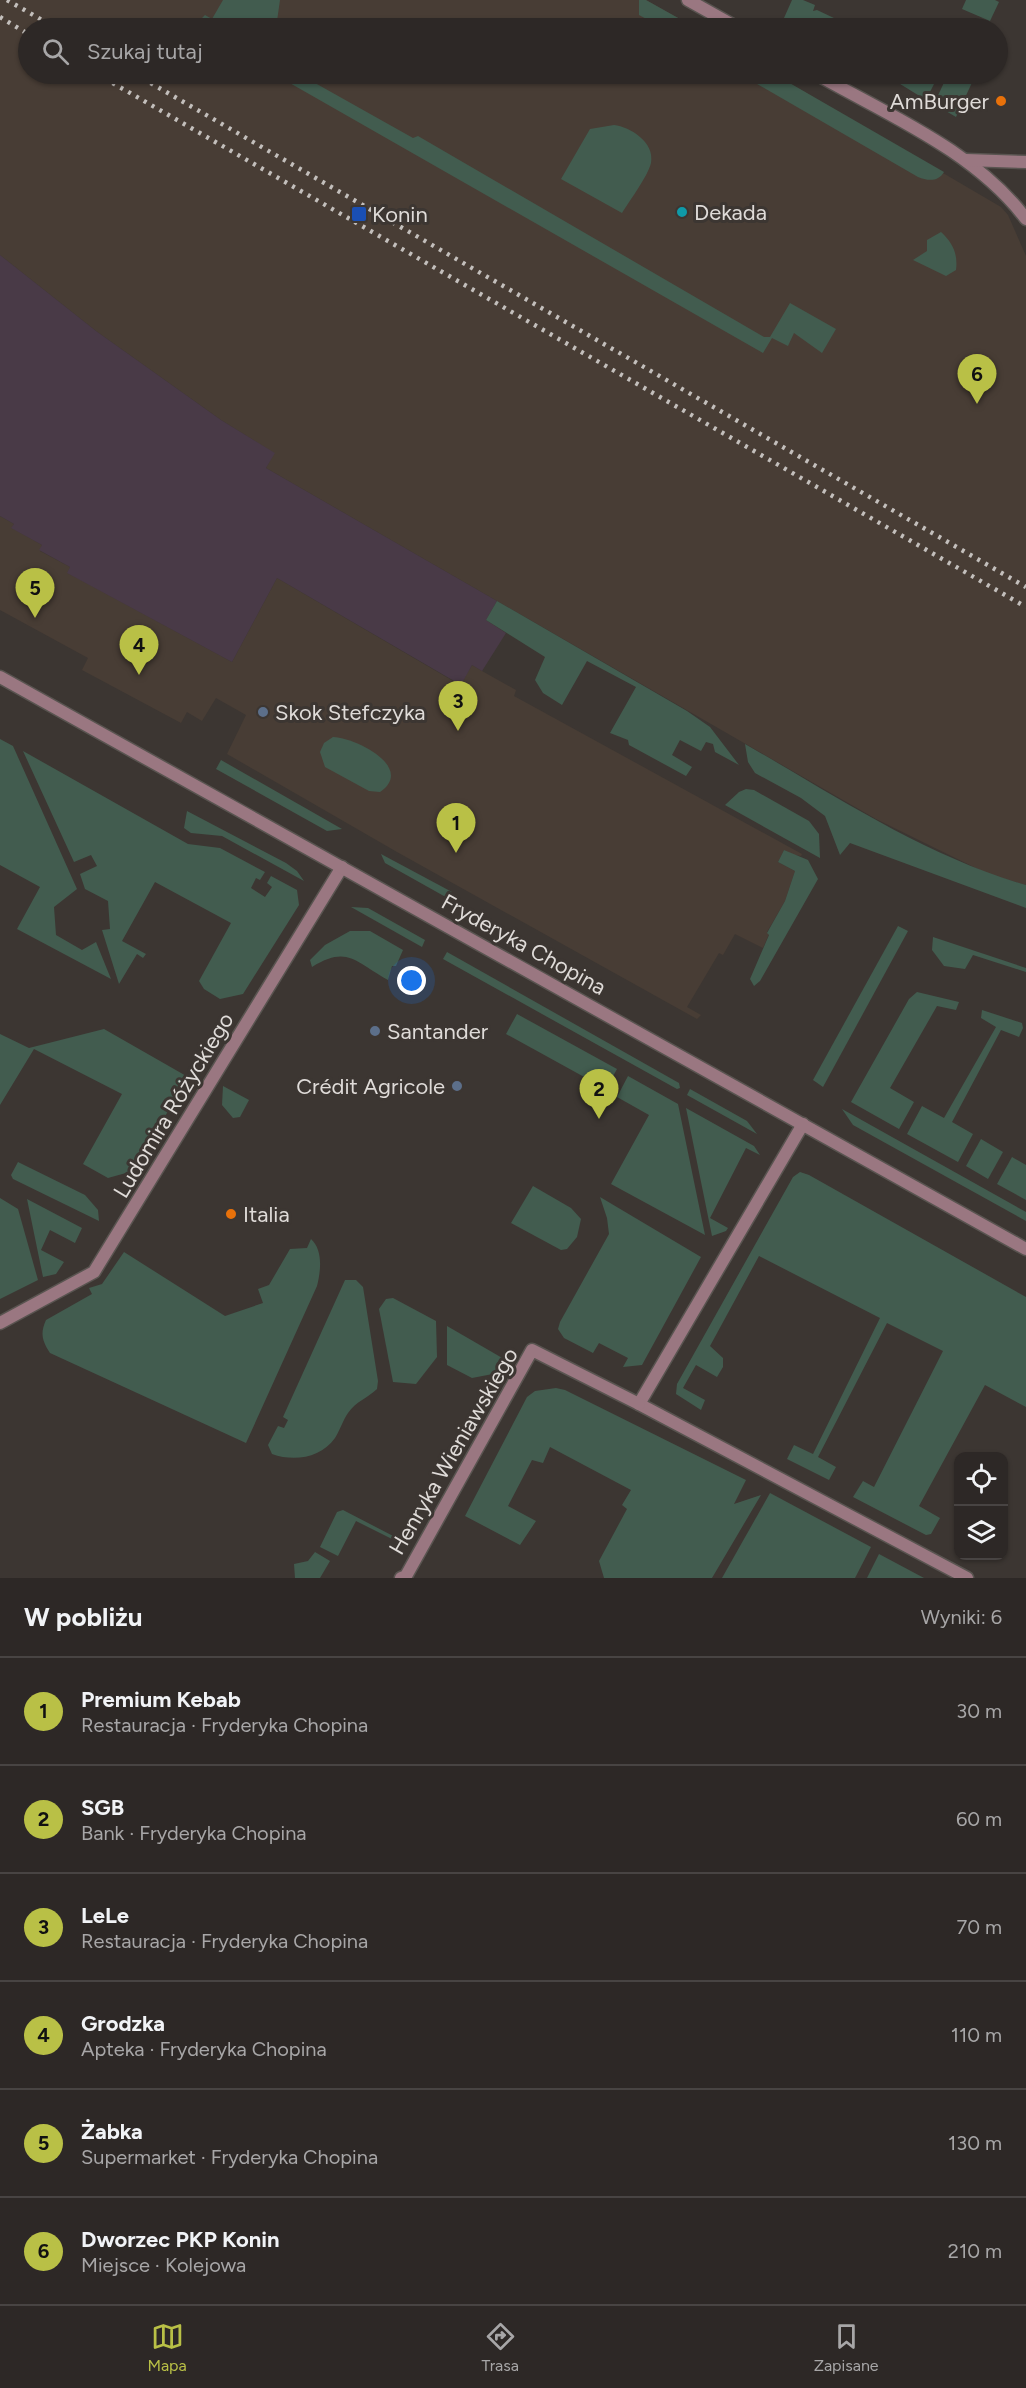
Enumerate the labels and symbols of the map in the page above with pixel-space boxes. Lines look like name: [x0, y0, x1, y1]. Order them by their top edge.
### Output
place label: AmBurger: [890, 88, 990, 115]
marker: AmBurger: [994, 94, 1008, 108]
place label: Dekada: [694, 199, 767, 226]
place label: Konin: [372, 201, 428, 228]
marker: Konin: [350, 205, 368, 223]
marker: Dekada: [675, 205, 689, 219]
pin: 6: [958, 354, 996, 404]
pin: 5: [15, 568, 54, 618]
pin: 4: [120, 626, 158, 675]
pin: 3: [438, 682, 478, 731]
place label: Skok Stefczyka: [275, 699, 426, 726]
marker: Skok Stefczyka: [256, 705, 270, 719]
pin: 1: [436, 804, 476, 853]
street label: Fryderyka Chopina: [437, 888, 611, 1001]
your location: [397, 966, 426, 995]
street label: Ludomira Różyckiego: [107, 1008, 239, 1203]
place label: Santander: [387, 1018, 489, 1045]
marker: Santander: [368, 1024, 382, 1038]
pin: 2: [580, 1070, 618, 1119]
place label: Crédit Agricole: [296, 1073, 445, 1100]
marker: Crédit Agricole: [450, 1079, 464, 1093]
place label: Italia: [243, 1201, 290, 1228]
marker: Italia: [224, 1207, 238, 1221]
street label: Henryka Wieniawskiego: [383, 1343, 524, 1560]

